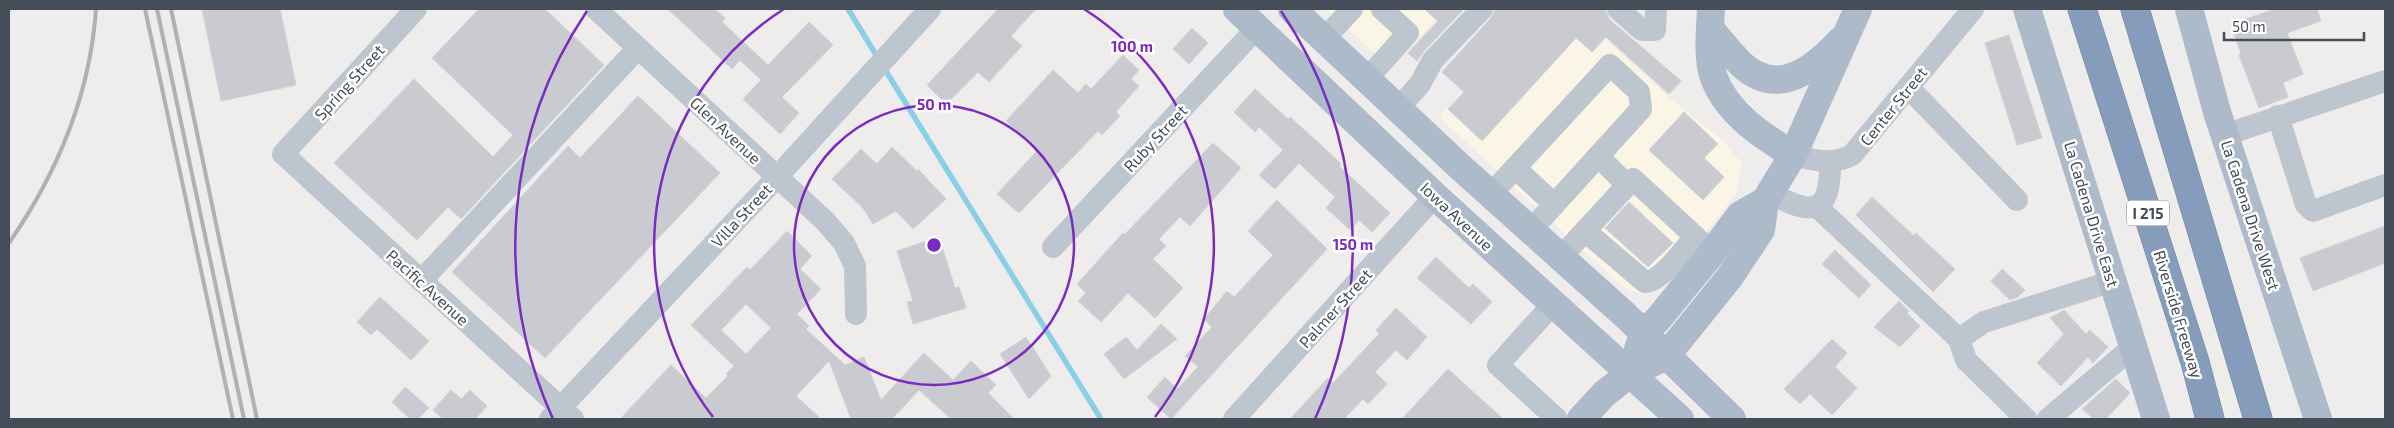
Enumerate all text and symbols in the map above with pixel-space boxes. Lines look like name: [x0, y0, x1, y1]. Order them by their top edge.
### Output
scale bar: [2224, 10, 2364, 42]
text: 50 m: [2232, 17, 2266, 35]
text: 100 m: [1111, 37, 1153, 55]
street label: Spring Street: [310, 40, 388, 124]
street label: Center Street: [1855, 63, 1931, 149]
street label: Glen Avenue: [687, 93, 765, 167]
text: 50 m: [917, 95, 951, 113]
street label: Ruby Street: [1119, 101, 1191, 175]
street label: La Cadena Drive West: [2218, 137, 2284, 293]
street label: La Cadena Drive East: [2061, 139, 2123, 289]
street label: Iowa Avenue: [1417, 178, 1497, 254]
street label: Villa Street: [707, 179, 775, 251]
road number: I 215: [2127, 200, 2169, 226]
text: 150 m: [1333, 235, 1373, 253]
centre of rings: [925, 236, 943, 254]
street label: Pacific Avenue: [383, 245, 473, 329]
street label: Riverside Freeway: [2150, 248, 2208, 381]
street label: Palmer Street: [1295, 265, 1375, 351]

